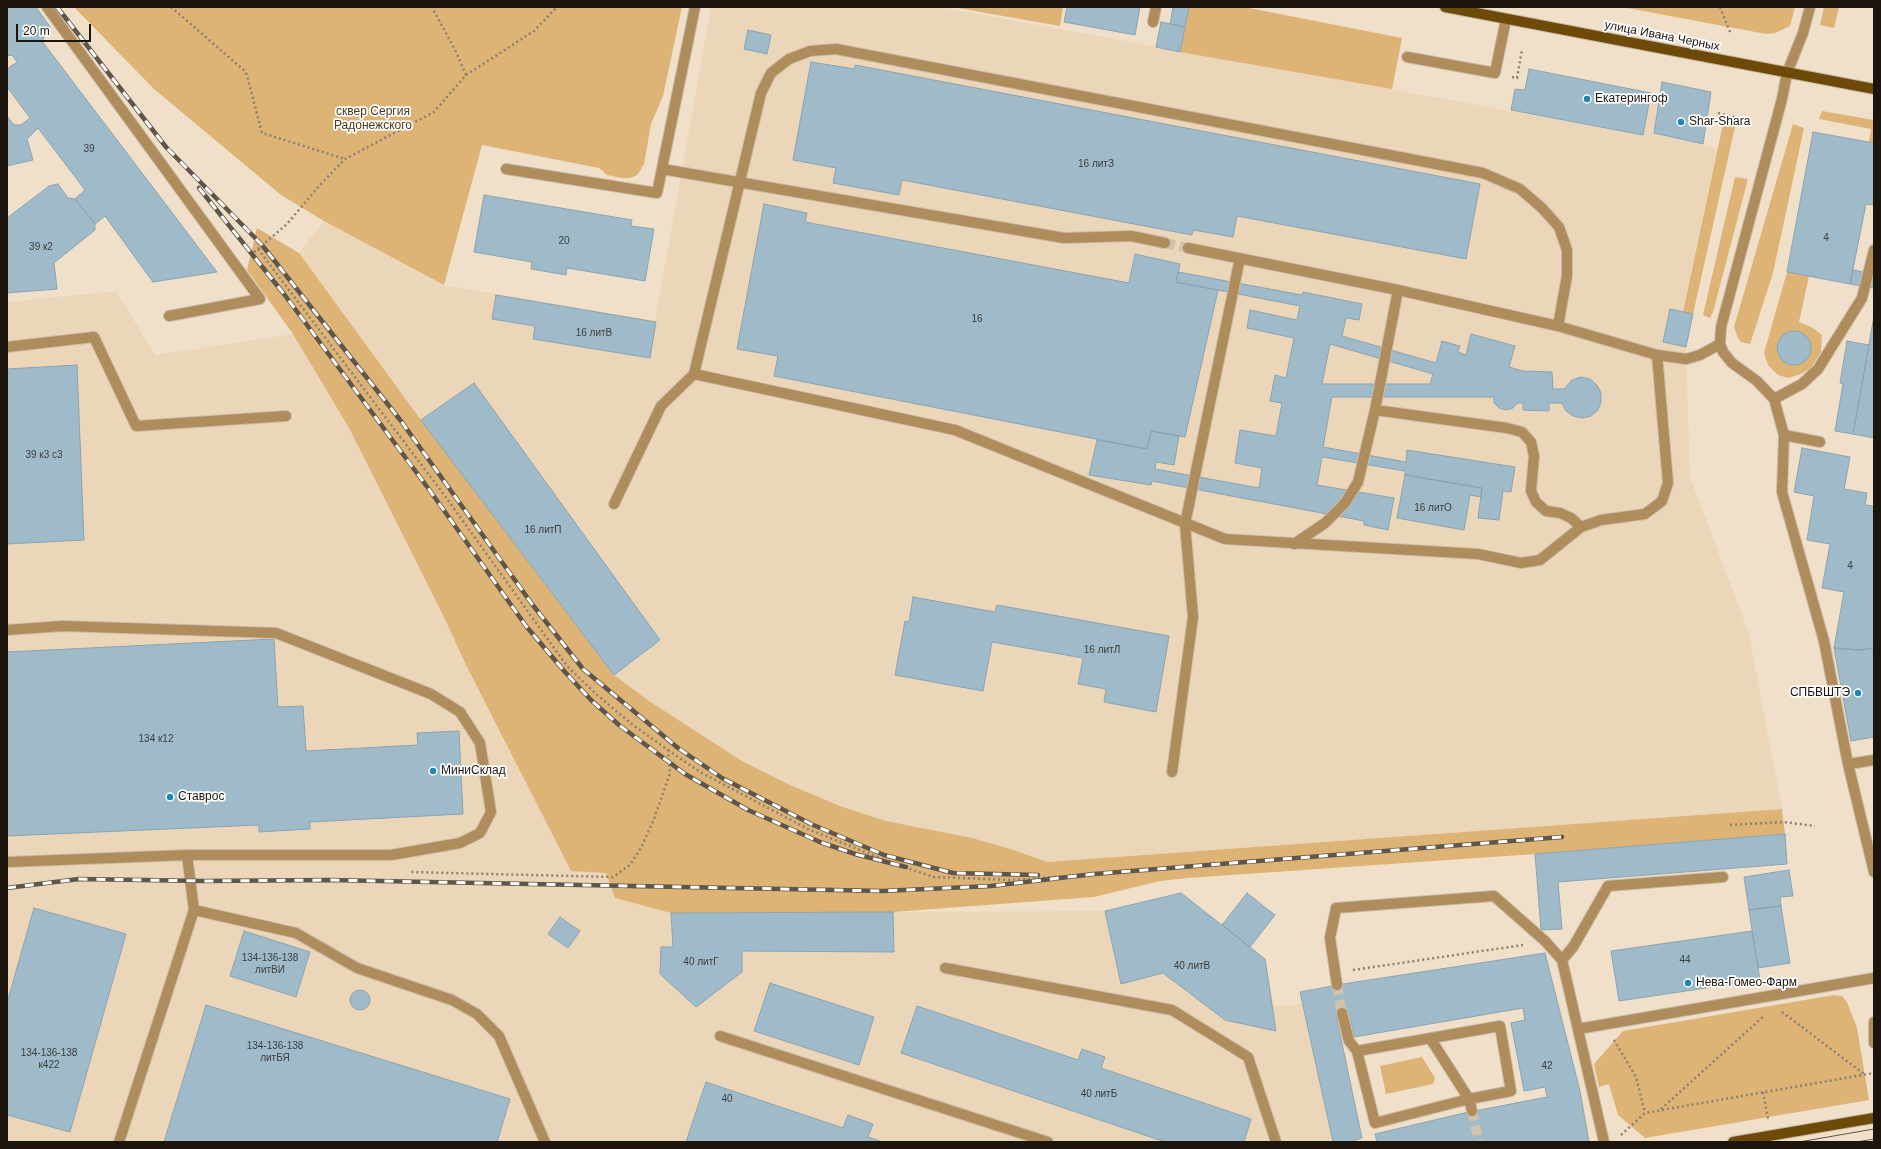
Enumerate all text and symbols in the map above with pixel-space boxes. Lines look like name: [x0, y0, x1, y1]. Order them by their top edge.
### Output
scale bar: [18, 16, 93, 42]
street label: улица Ивана Черных: [1603, 18, 1721, 54]
text: 20 m: [23, 24, 50, 38]
place label: Екатерингоф: [1595, 92, 1668, 106]
marker: Екатерингоф: [1582, 94, 1592, 104]
park label: сквер Сергия Радонежского: [334, 105, 412, 133]
place label: Shar-Shara: [1689, 115, 1750, 129]
marker: Shar-Shara: [1676, 117, 1686, 127]
house number: 39: [83, 143, 95, 155]
house number: 16 литЗ: [1078, 158, 1114, 170]
house number: 4: [1823, 232, 1829, 244]
house number: 20: [558, 235, 570, 247]
house number: 39 к2: [29, 241, 53, 253]
house number: 16: [971, 313, 983, 325]
house number: 16 литВ: [576, 327, 612, 339]
house number: 39 к3 с3: [25, 449, 63, 461]
house number: 16 литО: [1414, 502, 1452, 514]
house number: 16 литП: [524, 524, 562, 536]
house number: 4: [1847, 560, 1853, 572]
house number: 16 литЛ: [1084, 644, 1120, 656]
place label: СПБВШТЭ: [1790, 686, 1850, 700]
marker: СПБВШТЭ: [1853, 688, 1863, 698]
house number: 134 к12: [139, 733, 173, 745]
place label: МиниСклад: [441, 764, 506, 778]
marker: МиниСклад: [428, 766, 438, 776]
place label: Ставрос: [178, 790, 224, 804]
marker: Ставрос: [165, 792, 175, 802]
house number: 134-136-138 литВИ: [242, 952, 298, 976]
house number: 44: [1679, 954, 1691, 966]
house number: 40 литГ: [683, 956, 719, 968]
house number: 40 литВ: [1174, 960, 1210, 972]
place label: Нева-Гомео-Фарм: [1696, 976, 1797, 990]
marker: Нева-Гомео-Фарм: [1683, 978, 1693, 988]
house number: 134-136-138 литБЯ: [247, 1040, 303, 1064]
house number: 134-136-138 к422: [21, 1047, 77, 1070]
house number: 42: [1541, 1060, 1553, 1072]
house number: 40 литБ: [1081, 1088, 1117, 1100]
house number: 40: [721, 1093, 733, 1105]

